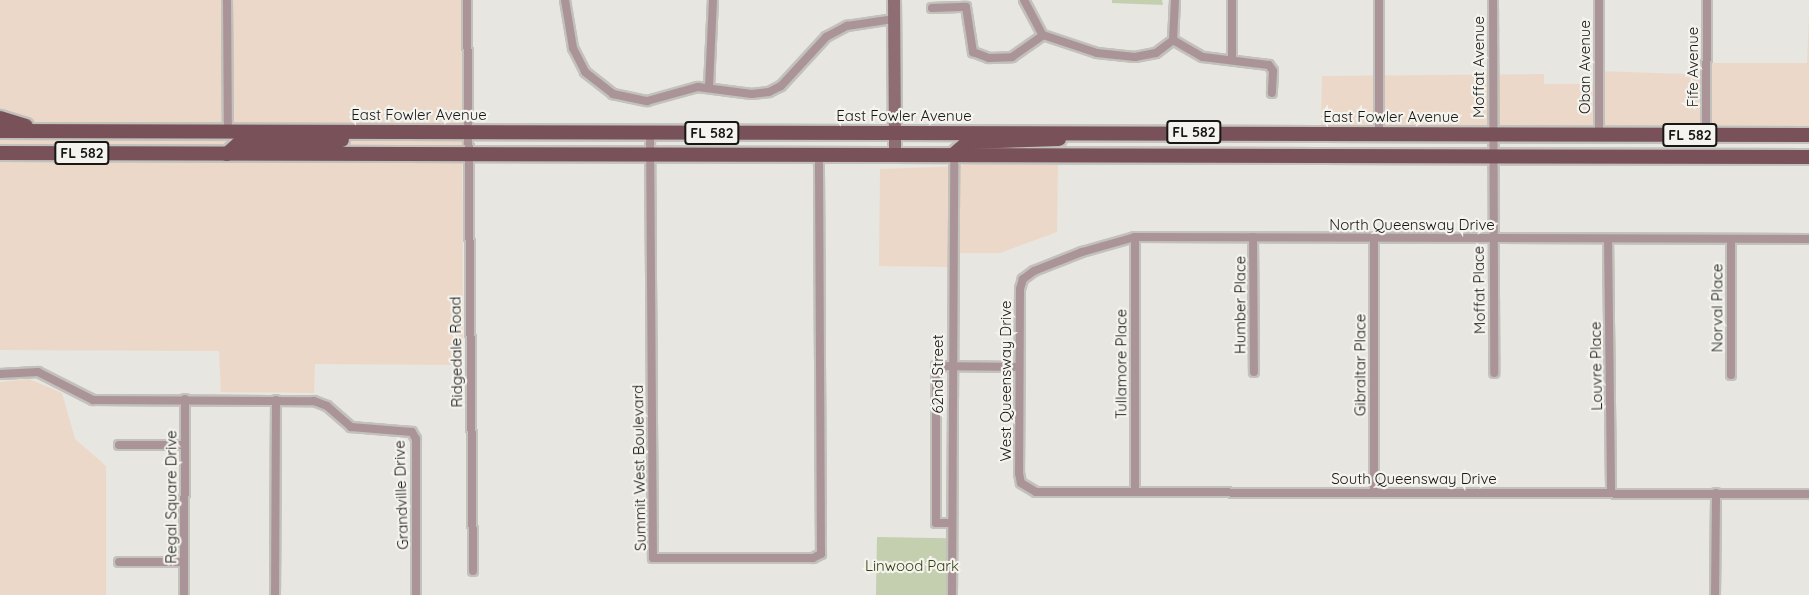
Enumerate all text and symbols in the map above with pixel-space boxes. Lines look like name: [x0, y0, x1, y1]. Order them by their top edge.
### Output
street label: Moffat Avenue: [1470, 16, 1488, 118]
street label: Oban Avenue: [1576, 20, 1594, 114]
street label: Fife Avenue: [1684, 27, 1702, 107]
street label: East Fowler Avenue: [351, 106, 487, 124]
street label: East Fowler Avenue: [836, 107, 972, 125]
street label: East Fowler Avenue: [1323, 108, 1459, 126]
road number: FL 582: [1166, 121, 1222, 143]
road number: FL 582: [684, 122, 740, 144]
road number: FL 582: [1662, 124, 1718, 146]
road number: FL 582: [54, 142, 110, 164]
street label: North Queensway Drive: [1329, 216, 1495, 234]
street label: Moffat Place: [1469, 246, 1489, 334]
street label: Humber Place: [1231, 256, 1249, 354]
street label: Norval Place: [1708, 264, 1726, 352]
street label: Ridgedale Road: [446, 296, 466, 408]
street label: West Queensway Drive: [997, 301, 1015, 461]
street label: Tullamore Place: [1112, 309, 1130, 419]
street label: Gibraltar Place: [1351, 314, 1369, 416]
street label: Louvre Place: [1586, 321, 1606, 411]
street label: 62nd Street: [929, 334, 947, 414]
street label: Summit West Boulevard: [629, 385, 649, 551]
street label: Regal Square Drive: [162, 430, 180, 564]
street label: Grandville Drive: [390, 440, 412, 550]
street label: South Queensway Drive: [1331, 470, 1497, 488]
park label: Linwood Park: [865, 557, 959, 575]

